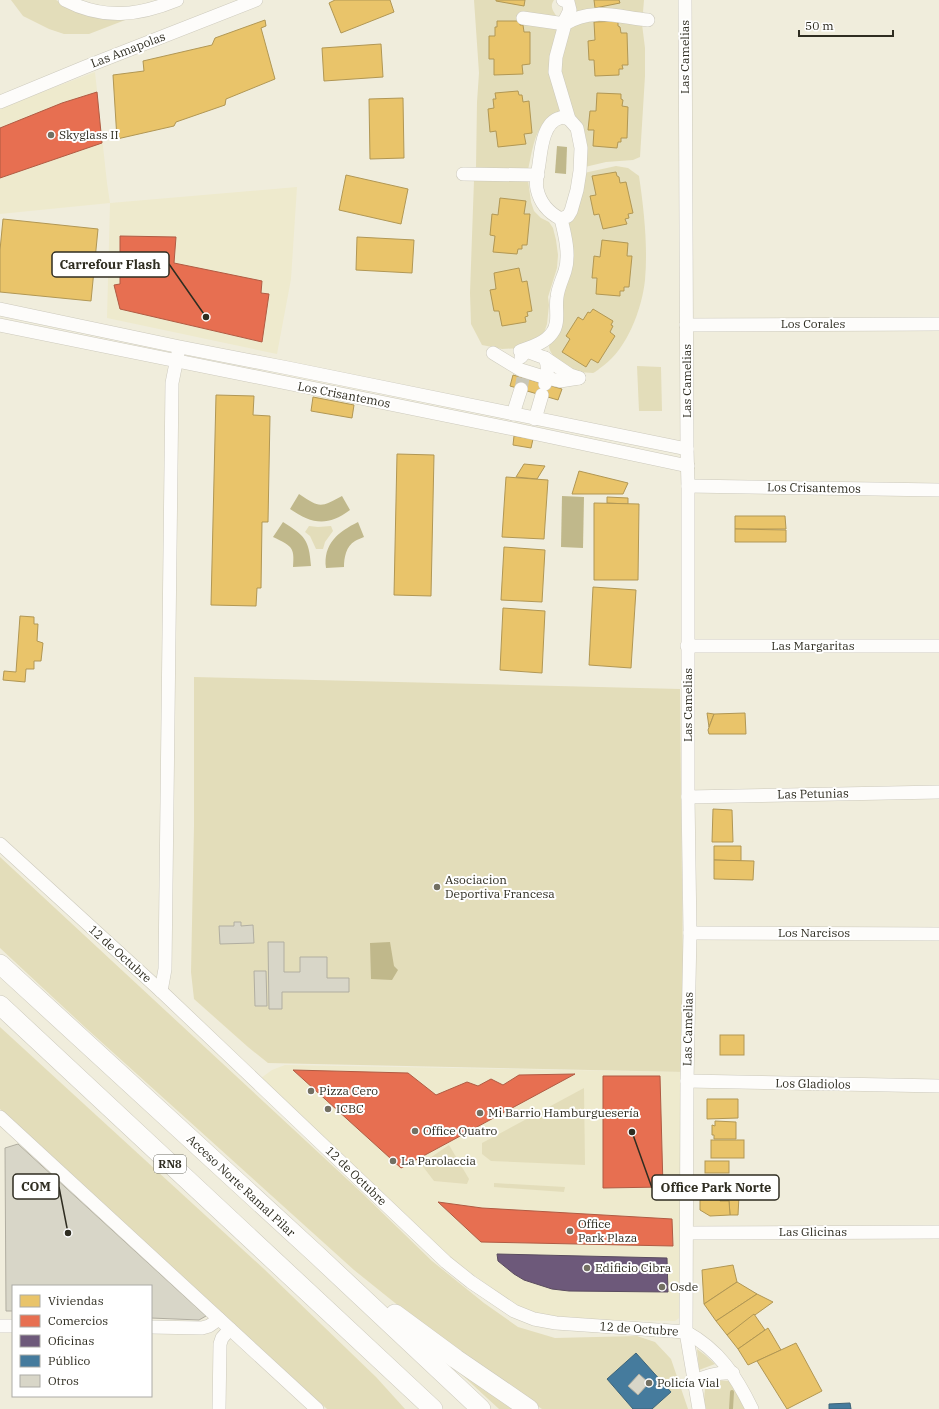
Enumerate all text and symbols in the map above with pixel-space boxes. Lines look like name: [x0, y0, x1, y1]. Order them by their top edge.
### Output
scale bar: [799, 12, 893, 38]
text: 50 m: [805, 18, 834, 33]
street label: Las Camelias: [677, 20, 692, 94]
street label: Las Amapolas: [88, 28, 167, 71]
place label: Skyglass II: [59, 127, 119, 142]
marker: Skyglass II: [46, 130, 56, 140]
callout: Carrefour Flash: [52, 252, 169, 277]
text: Carrefour Flash: [59, 256, 161, 273]
street label: Los Corales: [781, 316, 846, 331]
street label: Las Camelias: [679, 344, 694, 418]
street label: Los Crisantemos: [297, 378, 392, 411]
street label: Los Crisantemos: [767, 479, 861, 496]
street label: Las Margaritas: [771, 638, 855, 653]
street label: Las Camelias: [680, 668, 695, 742]
street label: Las Petunias: [777, 785, 849, 802]
place label: Asociacion Deportiva Francesa: [445, 872, 555, 901]
marker: Asociacion Deportiva Francesa: [432, 882, 442, 892]
street label: 12 de Octubre: [86, 922, 155, 986]
street label: Los Narcisos: [778, 925, 850, 940]
street label: Las Camelias: [679, 992, 696, 1066]
street label: Los Gladiolos: [775, 1075, 851, 1092]
place label: Pizza Cero: [319, 1083, 378, 1098]
marker: Pizza Cero: [306, 1086, 316, 1096]
place label: ICBC: [336, 1101, 364, 1116]
marker: ICBC: [323, 1104, 333, 1114]
place label: Mi Barrio Hamburguesería: [488, 1105, 640, 1120]
marker: Mi Barrio Hamburguesería: [475, 1108, 485, 1118]
place label: Office Quatro: [423, 1123, 498, 1138]
marker: Office Quatro: [410, 1126, 420, 1136]
street label: Acceso Norte Ramal Pilar: [184, 1131, 299, 1240]
street label: 12 de Octubre: [323, 1143, 390, 1209]
place label: La Parolaccia: [401, 1153, 477, 1168]
road number: RN8: [154, 1155, 186, 1173]
marker: La Parolaccia: [388, 1156, 398, 1166]
callout: COM: [13, 1174, 59, 1199]
callout: Office Park Norte: [652, 1175, 779, 1200]
text: COM: [21, 1178, 51, 1195]
text: Office Park Norte: [661, 1179, 771, 1196]
place label: Office Park Plaza: [578, 1216, 638, 1245]
street label: Las Glicinas: [779, 1224, 847, 1239]
marker: Office Park Plaza: [565, 1226, 575, 1236]
place label: Edificio Cibra: [595, 1260, 672, 1275]
marker: Edificio Cibra: [582, 1263, 592, 1273]
place label: Osde: [670, 1279, 698, 1294]
marker: Osde: [657, 1282, 667, 1292]
legend: [12, 1285, 152, 1397]
text: Viviendas: [48, 1293, 104, 1308]
text: Comercios: [48, 1313, 108, 1328]
street label: 12 de Octubre: [599, 1318, 679, 1339]
text: Oficinas: [48, 1333, 94, 1348]
text: Público: [48, 1353, 91, 1368]
text: Otros: [48, 1373, 79, 1388]
place label: Policía Vial: [657, 1375, 720, 1390]
marker: Policía Vial: [644, 1378, 654, 1388]

